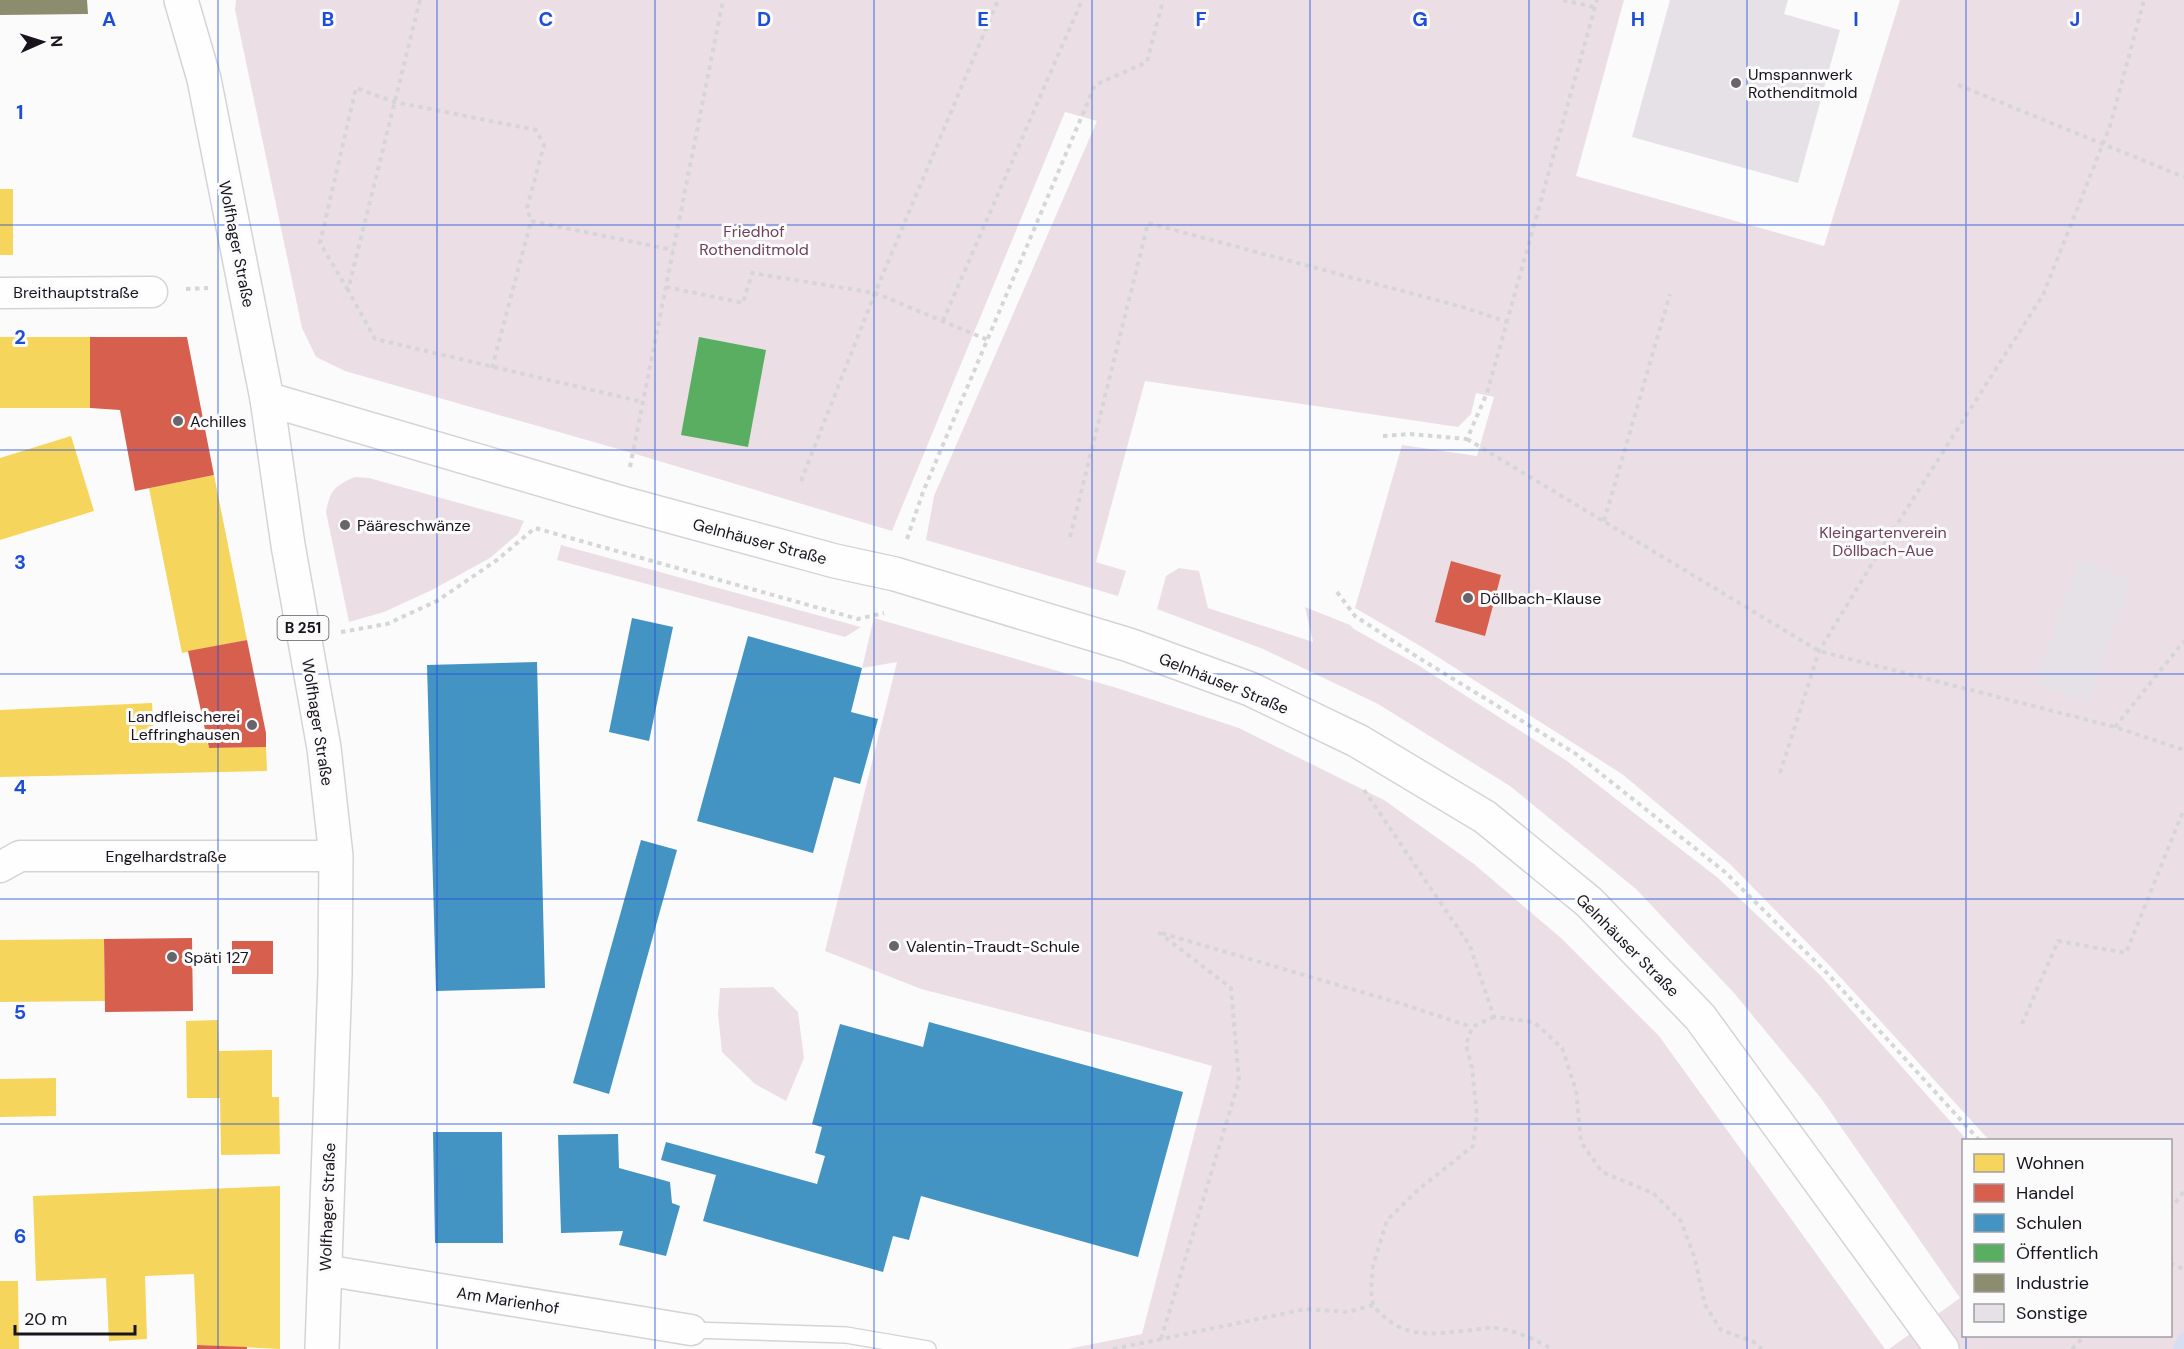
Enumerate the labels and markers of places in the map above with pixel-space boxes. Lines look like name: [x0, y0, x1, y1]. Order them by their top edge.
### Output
place label: Umspannwerk Rothenditmold: [1748, 64, 1857, 103]
marker: Umspannwerk Rothenditmold: [1729, 76, 1743, 90]
place label: Achilles: [190, 411, 247, 432]
marker: Achilles: [171, 414, 185, 428]
place label: Pääreschwänze: [357, 515, 471, 536]
marker: Pääreschwänze: [338, 518, 352, 532]
place label: Döllbach-Klause: [1480, 588, 1601, 609]
marker: Döllbach-Klause: [1461, 591, 1475, 605]
place label: Landfleischerei Leffringhausen: [128, 706, 240, 745]
marker: Landfleischerei Leffringhausen: [245, 718, 259, 732]
place label: Valentin-Traudt-Schule: [906, 936, 1080, 957]
marker: Valentin-Traudt-Schule: [887, 939, 901, 953]
place label: Späti 127: [184, 947, 249, 968]
marker: Späti 127: [165, 950, 179, 964]

